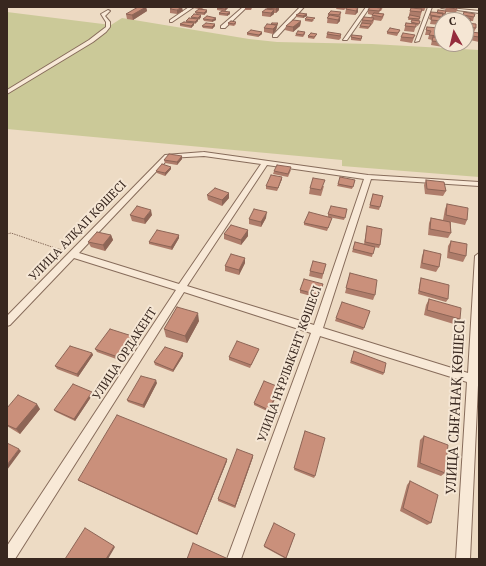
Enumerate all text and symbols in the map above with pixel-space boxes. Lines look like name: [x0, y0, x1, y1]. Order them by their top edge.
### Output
north arrow: [434, 12, 474, 52]
text: С: [448, 14, 457, 29]
street label: УЛИЦА АЛҚАП КӨШЕСІ: [26, 178, 130, 284]
street label: УЛИЦА НҰРЛЫКЕНТ КӨШЕСІ: [255, 284, 325, 444]
street label: УЛИЦА ОРДАКЕНТ: [90, 305, 160, 403]
street label: УЛИЦА СЫҒАНАҚ КӨШЕСІ: [443, 319, 469, 495]

